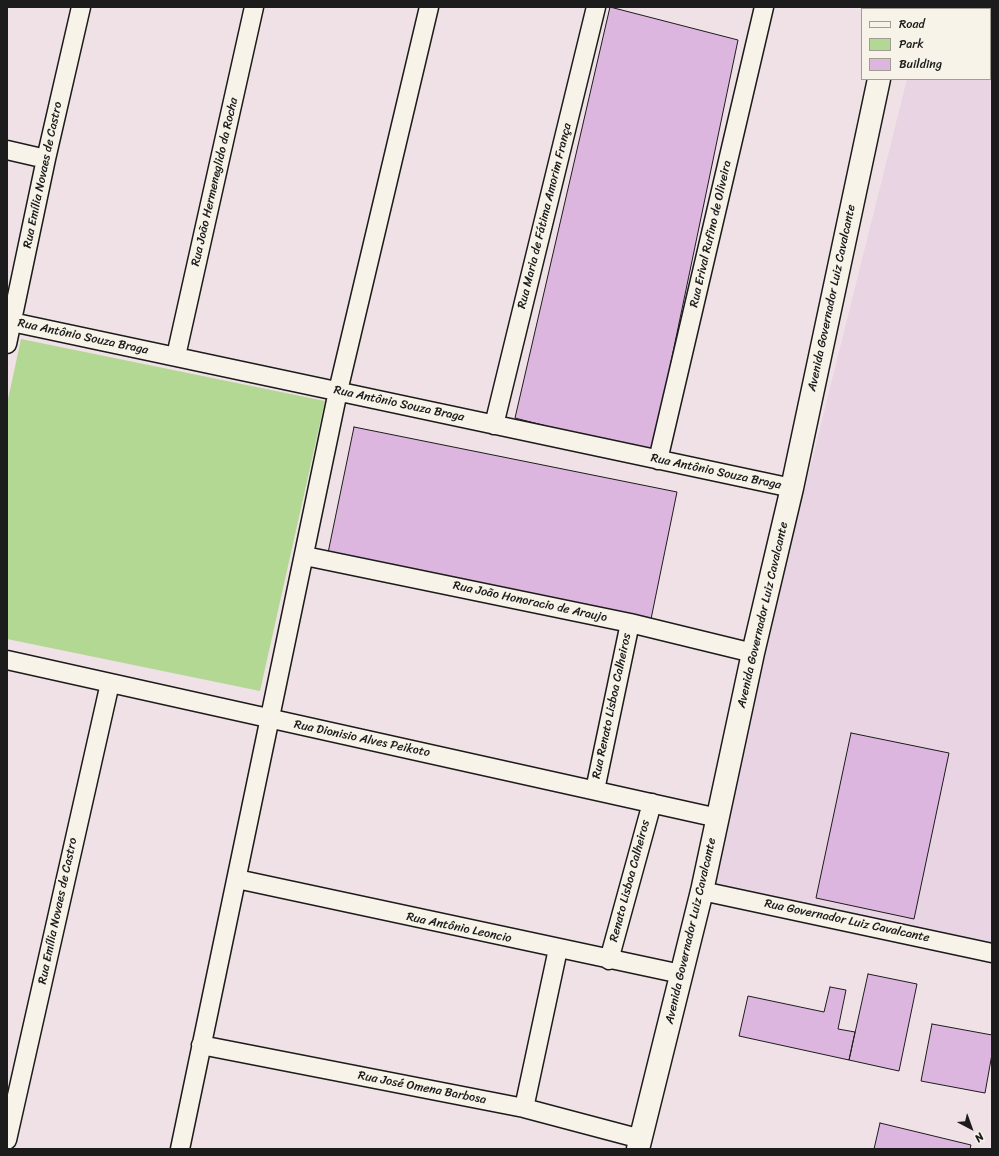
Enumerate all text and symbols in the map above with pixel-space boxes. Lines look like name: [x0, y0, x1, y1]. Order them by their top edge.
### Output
legend: [861, 8, 991, 80]
text: Road: [899, 13, 925, 35]
text: Park: [899, 33, 924, 55]
text: Building: [899, 53, 942, 75]
street label: Rua João Hermeneglido da Rocha: [189, 96, 241, 268]
street label: Rua Emília Novaes de Castro: [20, 101, 66, 249]
street label: Rua Maria de Fátima Amorim França: [515, 122, 575, 310]
street label: Rua Erival Rufino de Oliveira: [687, 159, 735, 309]
street label: Avenida Governador Luiz Cavalcante: [805, 203, 859, 393]
street label: Rua Antônio Souza Braga: [16, 316, 150, 358]
street label: Rua Antônio Souza Braga: [332, 383, 466, 425]
street label: Rua Antônio Souza Braga: [649, 451, 783, 493]
street label: Avenida Governador Luiz Cavalcante: [735, 521, 791, 709]
street label: Rua João Honoracio de Araujo: [452, 579, 608, 625]
street label: Rua Renato Lisboa Calheiros: [590, 632, 634, 780]
street label: Rua Dionisio Alves Peikoto: [293, 718, 431, 760]
street label: Renato Lisboa Calheiros: [607, 819, 653, 943]
street label: Rua Emília Novaes de Castro: [35, 837, 81, 985]
street label: Avenida Governador Luiz Cavalcante: [663, 837, 719, 1025]
street label: Rua Governador Luiz Cavalcante: [763, 896, 931, 946]
street label: Rua Antônio Leoncio: [405, 910, 513, 946]
street label: Rua José Omena Barbosa: [357, 1069, 487, 1107]
north arrow: [951, 1108, 991, 1148]
text: N: [970, 1128, 988, 1147]

